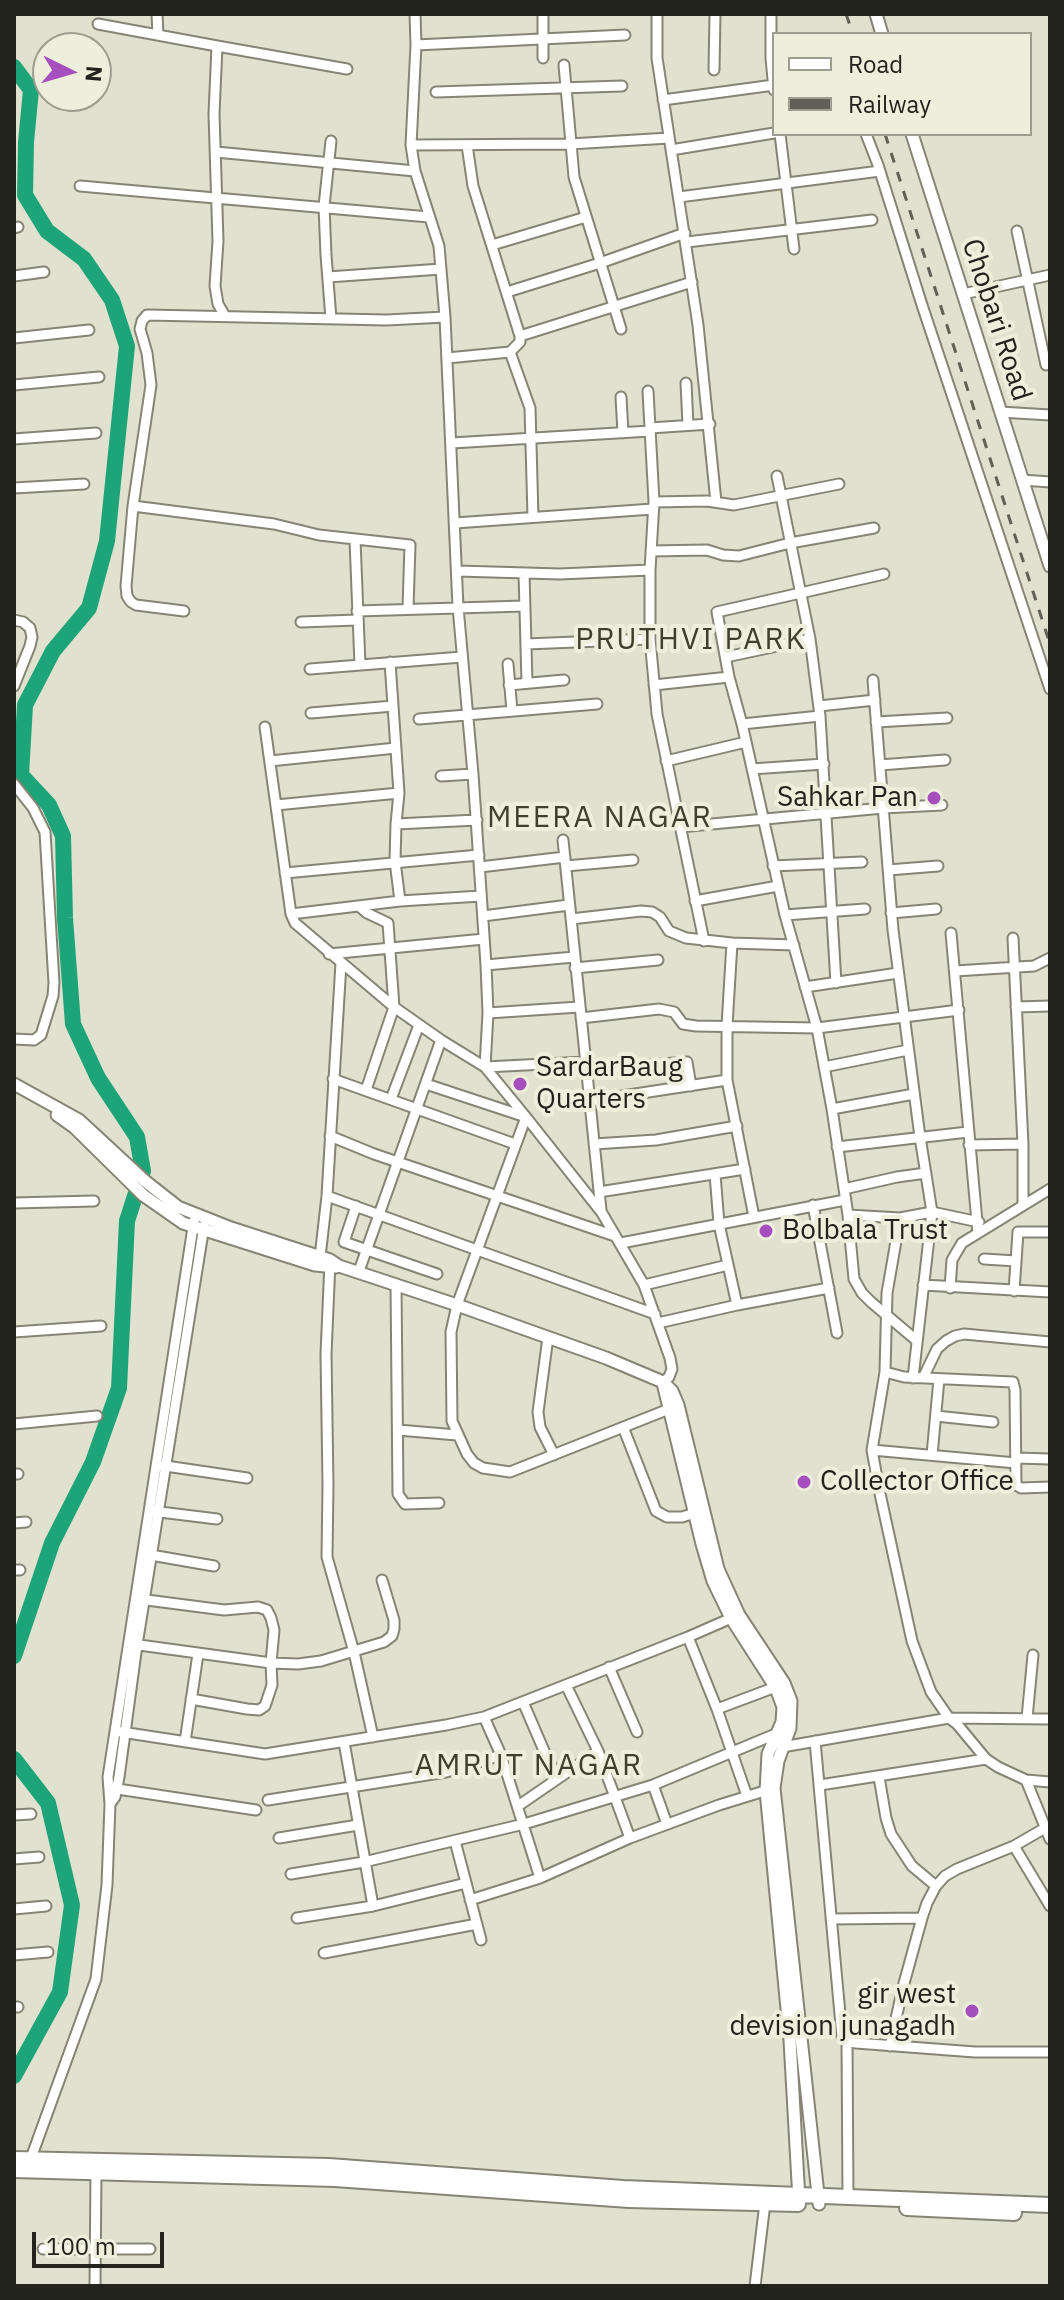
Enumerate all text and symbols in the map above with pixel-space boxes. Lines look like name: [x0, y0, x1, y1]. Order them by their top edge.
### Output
north arrow: [32, 32, 112, 112]
legend: [772, 32, 1032, 136]
text: Road: [848, 48, 903, 80]
text: N: [79, 65, 110, 83]
text: Railway: [848, 88, 931, 120]
street label: Chobari Road: [954, 235, 1038, 405]
district label: PRUTHVI PARK: [575, 622, 807, 658]
place label: Sahkar Pan: [777, 781, 918, 815]
marker: Sahkar Pan: [925, 789, 943, 807]
district label: MEERA NAGAR: [487, 800, 713, 836]
place label: SardarBaug Quarters: [536, 1051, 683, 1117]
marker: SardarBaug Quarters: [511, 1075, 529, 1093]
place label: Bolbala Trust: [782, 1214, 948, 1248]
marker: Bolbala Trust: [757, 1222, 775, 1240]
place label: Collector Office: [820, 1465, 1014, 1499]
marker: Collector Office: [795, 1473, 813, 1491]
district label: AMRUT NAGAR: [415, 1748, 643, 1784]
place label: gir west devision junagadh: [729, 1978, 956, 2044]
marker: gir west devision junagadh: [963, 2002, 981, 2020]
scale bar: [36, 2216, 168, 2266]
text: 100 m: [46, 2230, 116, 2262]

